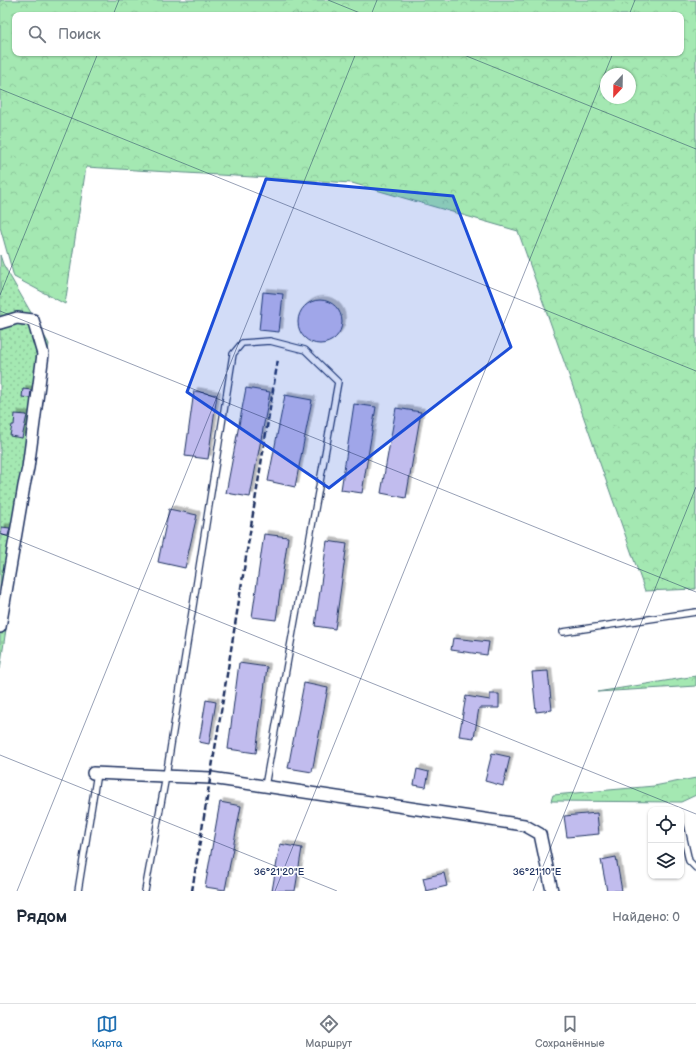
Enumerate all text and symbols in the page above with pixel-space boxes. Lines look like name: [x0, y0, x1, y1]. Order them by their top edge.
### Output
search box: [12, 12, 684, 56]
icon: search: [26, 23, 48, 45]
text: Поиск: [58, 25, 101, 44]
north arrow: [600, 68, 636, 104]
map controls: [648, 807, 684, 879]
button: locate: [648, 807, 684, 843]
button: layers: [648, 843, 684, 879]
text: 36°21'20"E: [254, 866, 305, 878]
text: 36°21'10"E: [513, 866, 562, 878]
text: Рядом: [16, 907, 67, 927]
text: Найдено: 0: [612, 909, 680, 925]
tab: Карта: [91, 1013, 122, 1050]
tab: Маршрут: [305, 1013, 352, 1050]
tab: Сохранённые: [535, 1013, 605, 1050]

